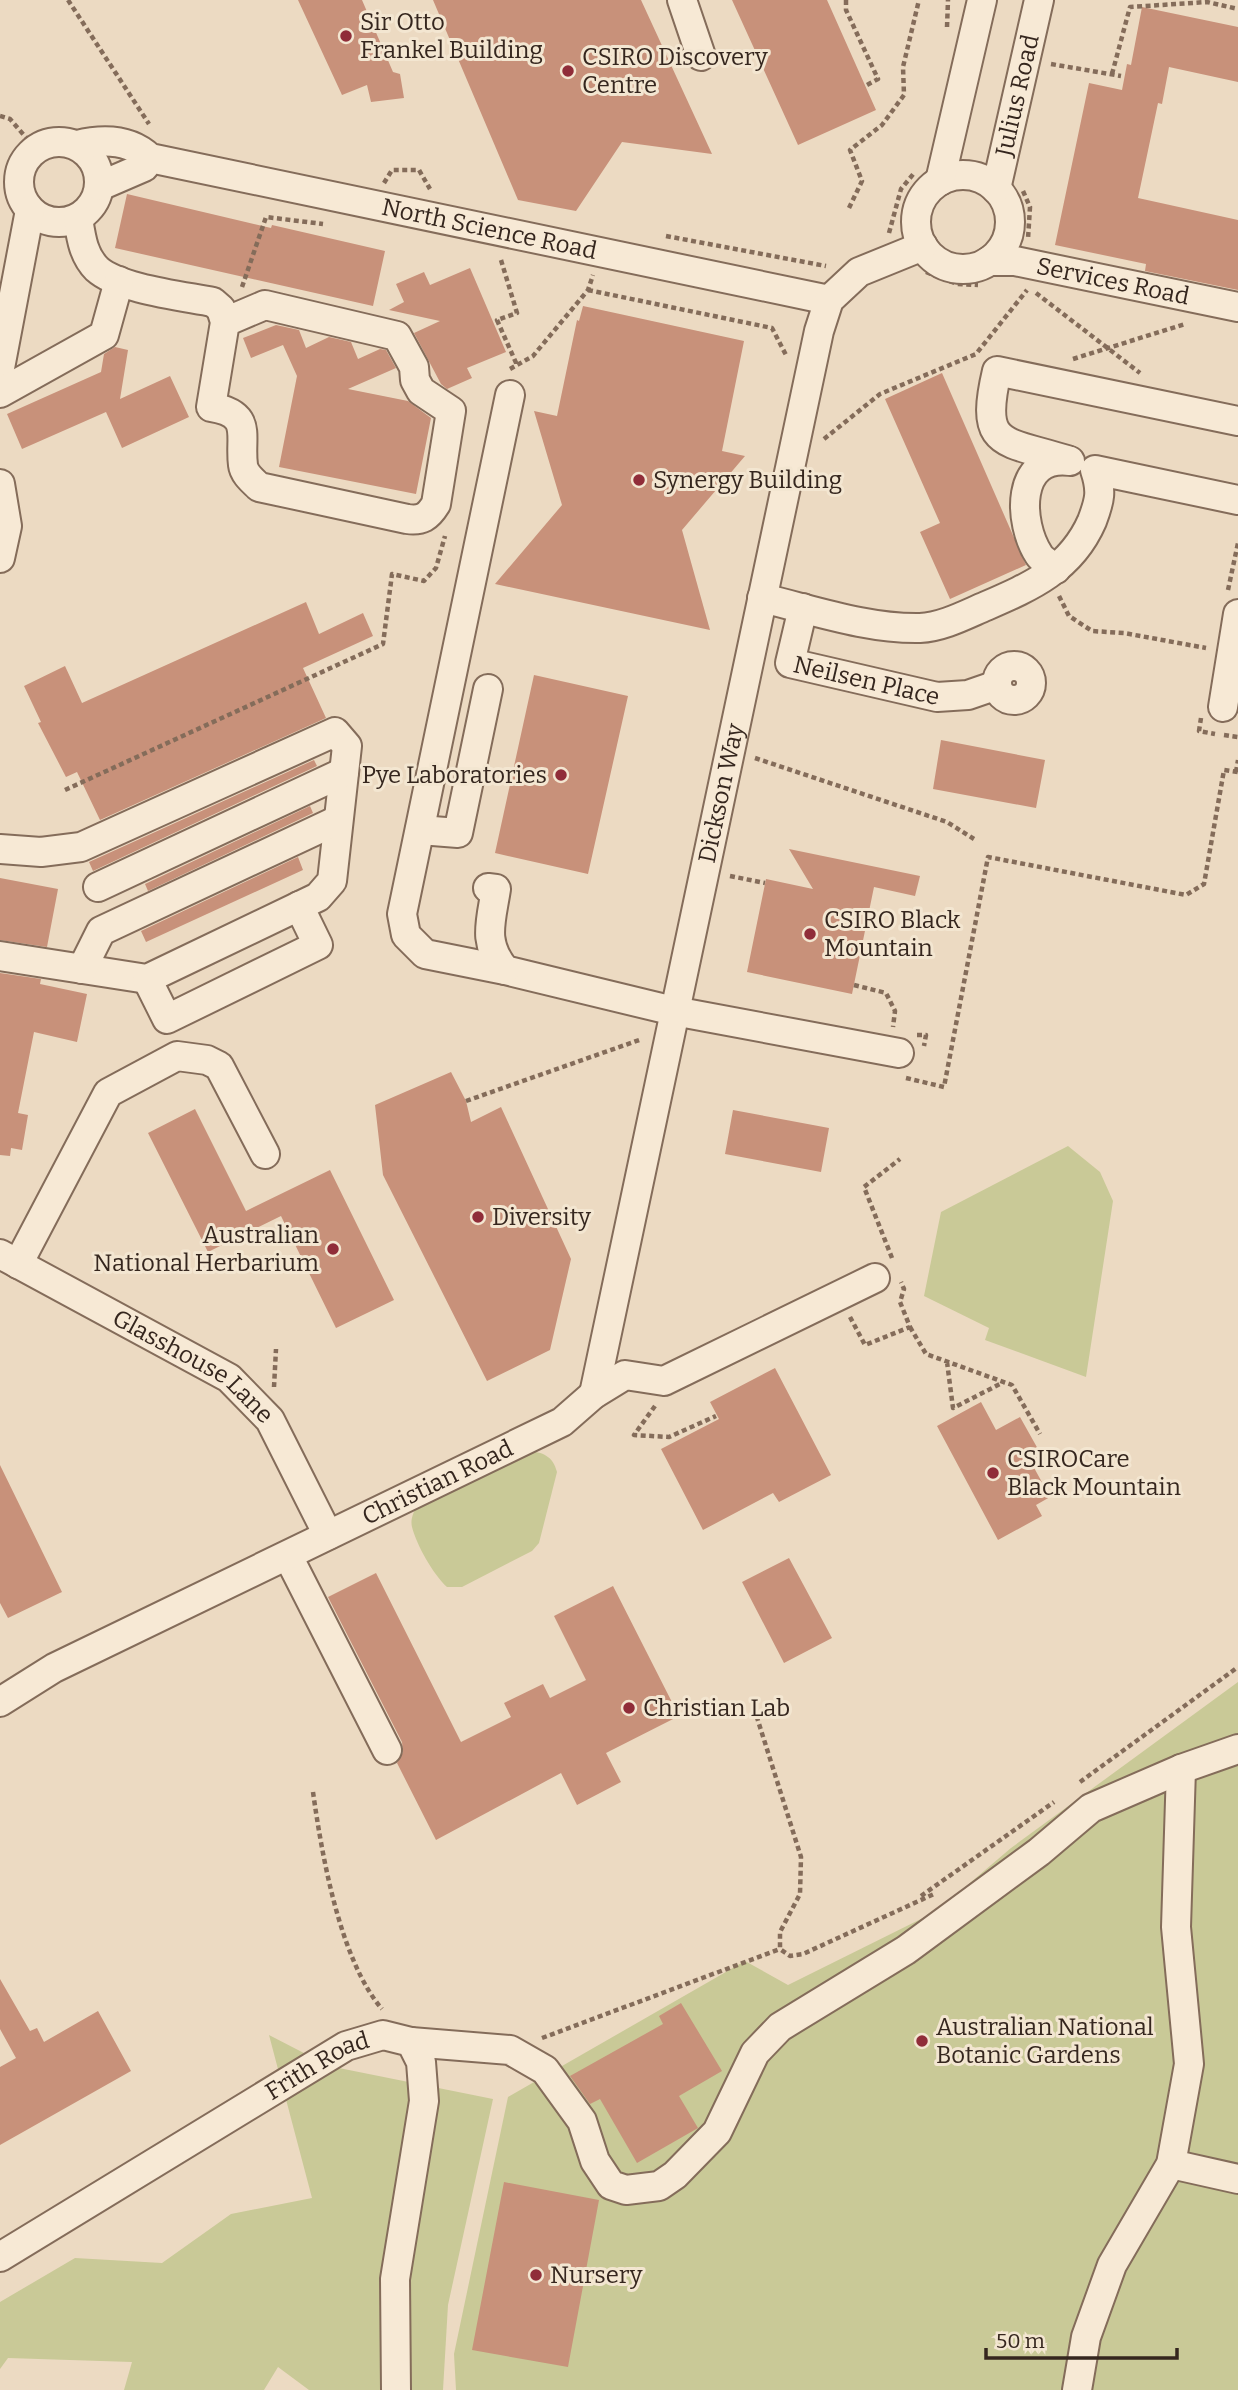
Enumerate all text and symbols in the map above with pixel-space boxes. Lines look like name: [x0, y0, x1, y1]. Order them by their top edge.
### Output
place label: Sir Otto Frankel Building: [360, 8, 543, 64]
marker: Sir Otto Frankel Building: [338, 28, 354, 44]
street label: Julius Road: [990, 32, 1045, 160]
place label: CSIRO Discovery Centre: [582, 43, 768, 99]
marker: CSIRO Discovery Centre: [560, 63, 576, 79]
street label: North Science Road: [379, 193, 599, 265]
street label: Services Road: [1034, 252, 1192, 311]
place label: Synergy Building: [653, 466, 842, 494]
marker: Synergy Building: [631, 472, 647, 488]
street label: Neilsen Place: [791, 650, 942, 711]
street label: Dickson Way: [693, 721, 750, 866]
place label: Pye Laboratories: [362, 761, 547, 789]
marker: Pye Laboratories: [553, 767, 569, 783]
place label: CSIRO Black Mountain: [824, 906, 961, 962]
marker: CSIRO Black Mountain: [802, 926, 818, 942]
place label: Diversity: [492, 1203, 591, 1231]
marker: Diversity: [470, 1209, 486, 1225]
place label: Australian National Herbarium: [93, 1221, 319, 1277]
marker: Australian National Herbarium: [325, 1241, 341, 1257]
street label: Glasshouse Lane: [108, 1304, 279, 1429]
street label: Christian Road: [358, 1434, 517, 1531]
place label: CSIROCare Black Mountain: [1007, 1445, 1181, 1501]
marker: CSIROCare Black Mountain: [985, 1465, 1001, 1481]
place label: Christian Lab: [643, 1694, 790, 1722]
marker: Christian Lab: [621, 1700, 637, 1716]
place label: Australian National Botanic Gardens: [936, 2013, 1154, 2069]
street label: Frith Road: [260, 2026, 372, 2106]
marker: Australian National Botanic Gardens: [914, 2033, 930, 2049]
place label: Nursery: [550, 2261, 643, 2289]
marker: Nursery: [528, 2267, 544, 2283]
scale bar: [986, 2316, 1177, 2360]
text: 50 m: [996, 2328, 1045, 2354]

